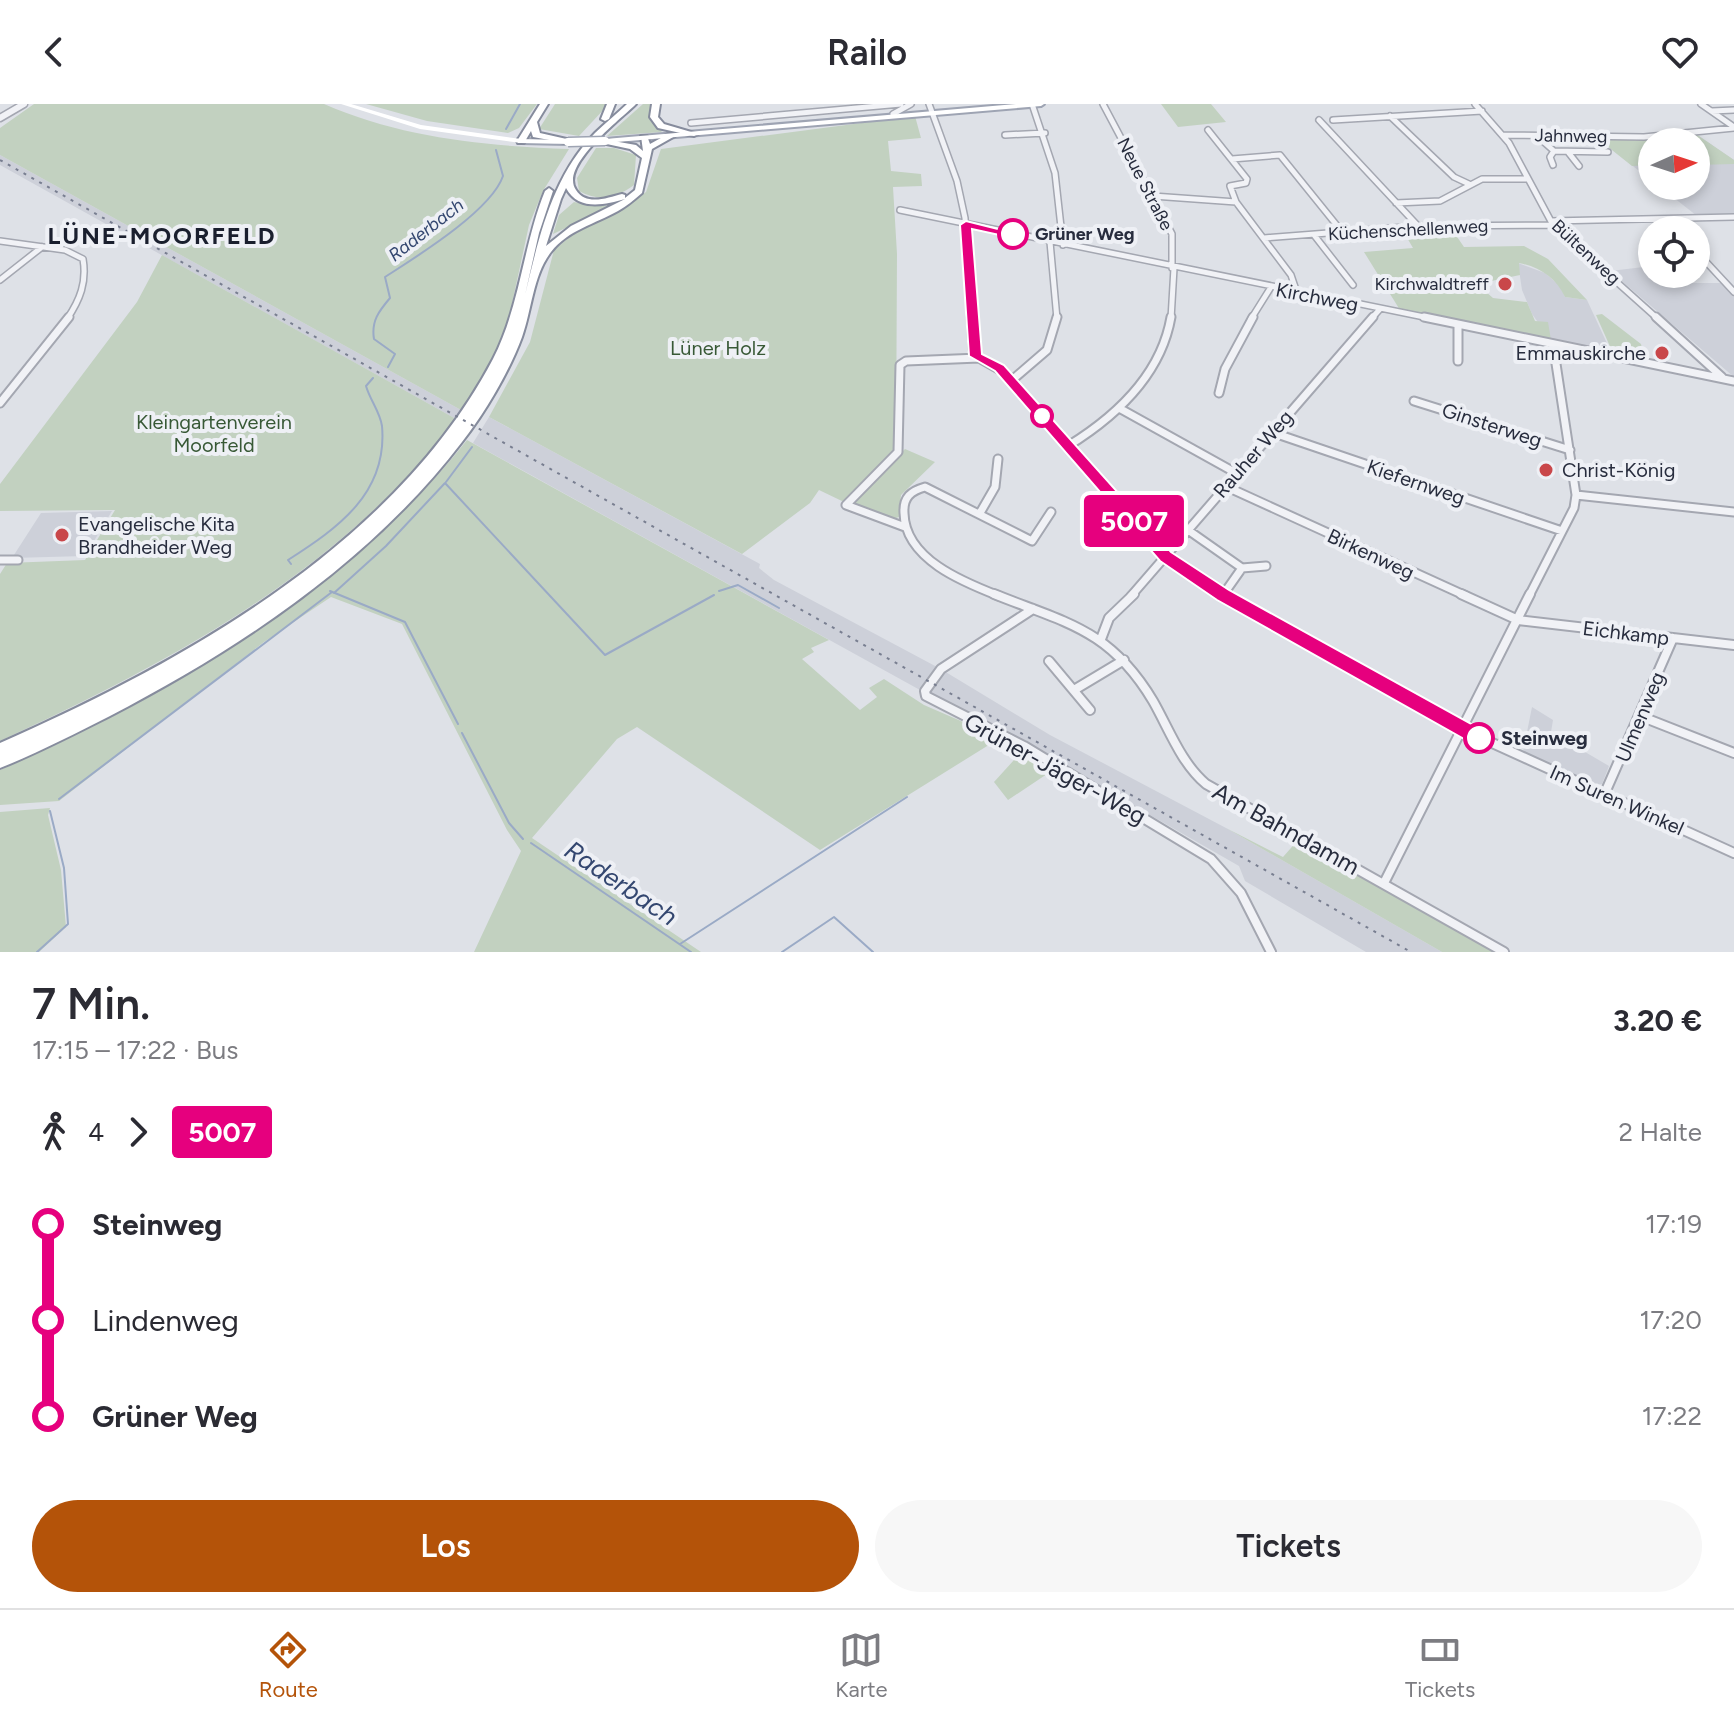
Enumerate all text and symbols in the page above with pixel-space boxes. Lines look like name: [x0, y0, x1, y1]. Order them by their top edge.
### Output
icon: back: [32, 30, 76, 74]
icon: heart: [1658, 30, 1702, 74]
text: Railo: [827, 31, 907, 74]
street label: Jahnweg: [1534, 124, 1608, 148]
north arrow: [1638, 128, 1710, 200]
map controls: [1638, 128, 1710, 288]
street label: Neue Straße: [1112, 134, 1178, 234]
water label: Raderbach: [384, 194, 468, 266]
street label: Küchenschellenweg: [1327, 215, 1489, 245]
street label: Bültenweg: [1547, 215, 1625, 289]
button: locate: [1638, 216, 1710, 288]
marker: Grüner Weg: [998, 219, 1028, 249]
district label: LÜNE-MOORFELD: [47, 221, 277, 250]
place label: Grüner Weg: [1035, 223, 1134, 245]
place label: Kirchwaldtreff: [1375, 273, 1489, 295]
marker: Kirchwaldtreff: [1496, 275, 1514, 293]
street label: Kirchweg: [1274, 277, 1360, 317]
park label: Lüner Holz: [670, 336, 766, 360]
place label: Emmauskirche: [1515, 341, 1646, 365]
marker: Emmauskirche: [1653, 344, 1671, 362]
street label: Ginsterweg: [1439, 398, 1545, 452]
unlabelled marker: [1031, 405, 1053, 427]
street label: Rauher Weg: [1208, 405, 1298, 503]
park label: Kleingartenverein Moorfeld: [136, 410, 292, 457]
street label: Kiefernweg: [1364, 454, 1468, 510]
place label: Christ-König: [1562, 458, 1675, 482]
marker: Christ-König: [1537, 461, 1555, 479]
line badge: 5007: [1078, 495, 1190, 547]
text: 5007: [1100, 504, 1168, 538]
place label: Evangelische Kita Brandheider Weg: [78, 512, 235, 559]
street label: Birkenweg: [1324, 523, 1418, 585]
marker: Evangelische Kita Brandheider Weg: [53, 526, 71, 544]
street label: Eichkamp: [1581, 616, 1671, 650]
street label: Ulmenweg: [1610, 668, 1670, 766]
street label: Grüner-Jäger-Weg: [959, 707, 1151, 831]
marker: Steinweg: [1464, 723, 1494, 753]
place label: Steinweg: [1501, 726, 1588, 750]
street label: Im Suren Winkel: [1546, 760, 1688, 840]
street label: Am Bahndamm: [1208, 776, 1365, 881]
water label: Raderbach: [559, 834, 683, 932]
text: 7 Min.: [32, 977, 150, 1030]
text: 3.20 €: [1613, 1002, 1702, 1039]
text: 17:15 – 17:22 · Bus: [32, 1034, 238, 1066]
icon: walk: [32, 1110, 76, 1154]
icon: forward: [116, 1110, 160, 1154]
text: 5007: [188, 1115, 256, 1149]
text: 4: [88, 1116, 104, 1148]
text: 2 Halte: [1619, 1116, 1702, 1148]
text: Steinweg: [92, 1206, 222, 1243]
text: 17:19: [1645, 1208, 1702, 1240]
text: Lindenweg: [92, 1302, 239, 1339]
text: 17:20: [1640, 1304, 1702, 1336]
text: Grüner Weg: [92, 1398, 258, 1435]
text: 17:22: [1642, 1400, 1702, 1432]
button: Los: [32, 1500, 859, 1592]
button: Tickets: [875, 1500, 1702, 1592]
tab: Route: [259, 1628, 318, 1703]
tab: Karte: [835, 1628, 888, 1703]
tab: Tickets: [1405, 1628, 1475, 1703]

